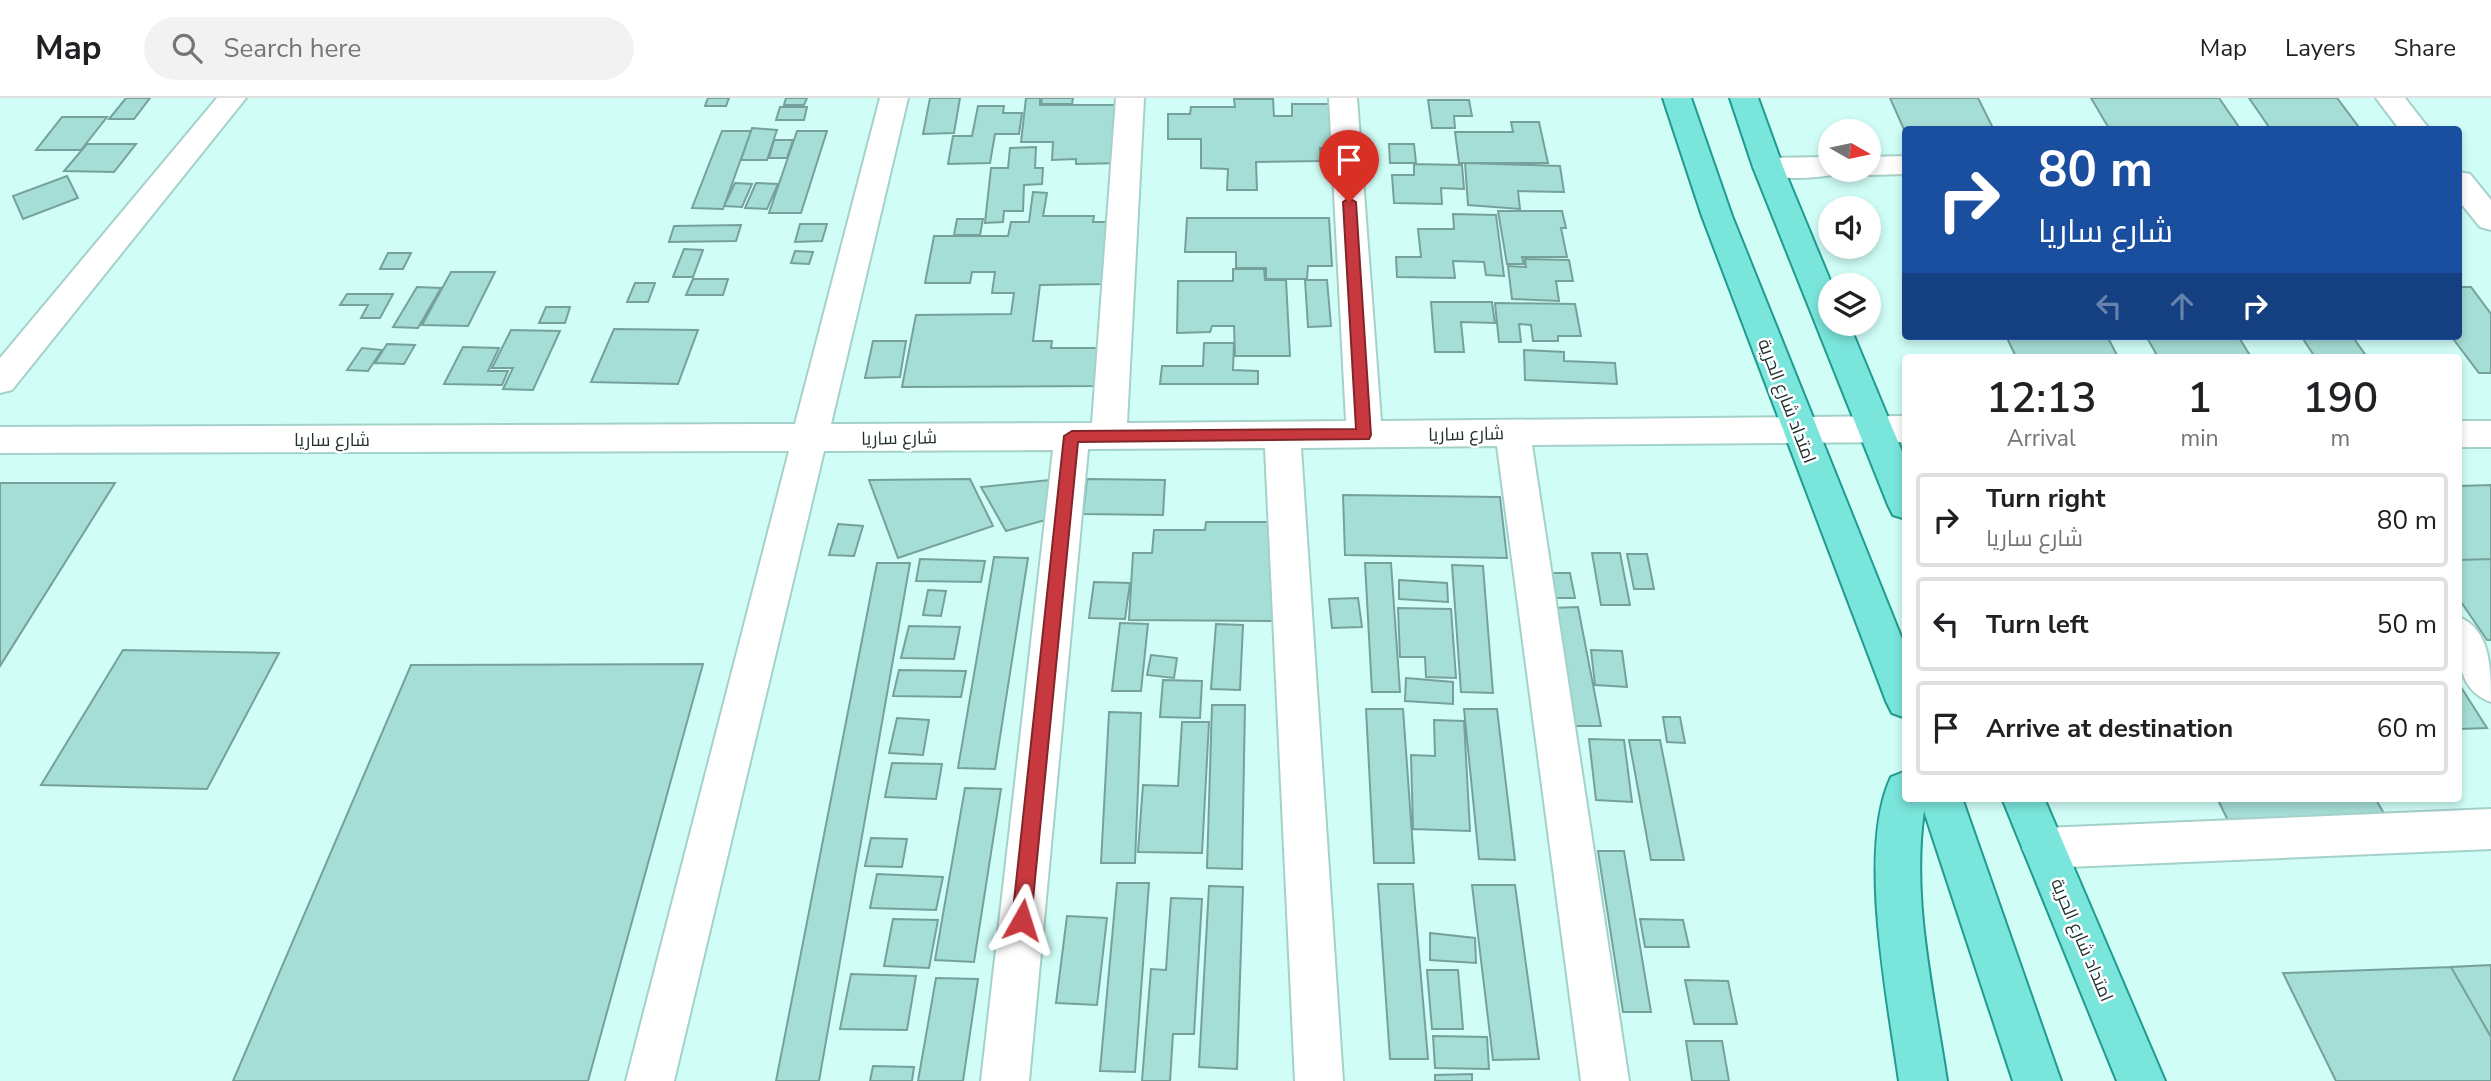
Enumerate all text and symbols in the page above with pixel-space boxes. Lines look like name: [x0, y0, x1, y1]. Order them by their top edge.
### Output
search box: [144, 17, 634, 80]
text: Map: [35, 26, 102, 71]
icon: search: [168, 29, 206, 67]
text: Search here: [224, 31, 361, 66]
text: Map: [2200, 32, 2247, 64]
text: Layers: [2285, 32, 2356, 64]
text: Share: [2394, 32, 2456, 64]
north arrow: [1818, 119, 1881, 182]
map controls: [1818, 119, 1881, 336]
pin: [1319, 130, 1379, 202]
text: 80 m: [2038, 136, 2153, 203]
icon: arrive: [1330, 141, 1368, 179]
icon: right: [1923, 154, 2014, 245]
button: sound: [1818, 196, 1881, 259]
text: شارع ساريا: [2038, 210, 2173, 253]
button: layers: [1818, 273, 1881, 336]
icon: left: [2090, 287, 2128, 325]
icon: ahead: [2163, 287, 2201, 325]
icon: right: [2236, 287, 2274, 325]
street label: امتداد شارع الحرية: [1752, 335, 1822, 467]
text: 12:13: [1986, 370, 2097, 427]
text: 1: [2187, 370, 2212, 427]
text: 190: [2302, 370, 2378, 427]
street label: شارع ساريا: [1428, 421, 1504, 447]
text: Arrival: [2007, 423, 2076, 454]
text: min: [2181, 423, 2219, 454]
text: m: [2330, 423, 2350, 454]
street label: شارع ساريا: [861, 425, 937, 451]
street label: شارع ساريا: [294, 428, 370, 452]
text: Turn right: [1986, 481, 2105, 516]
icon: right: [1927, 501, 1965, 539]
text: 80 m: [2377, 503, 2437, 538]
text: شارع ساريا: [1986, 523, 2083, 554]
icon: left: [1927, 605, 1965, 643]
text: Turn left: [1986, 607, 2089, 642]
text: 50 m: [2377, 607, 2437, 642]
icon: arrive: [1927, 709, 1965, 747]
text: Arrive at destination: [1986, 711, 2233, 746]
text: 60 m: [2377, 711, 2437, 746]
street label: امتداد شارع الحرية: [2045, 875, 2119, 1005]
position arrow: [985, 883, 1059, 957]

